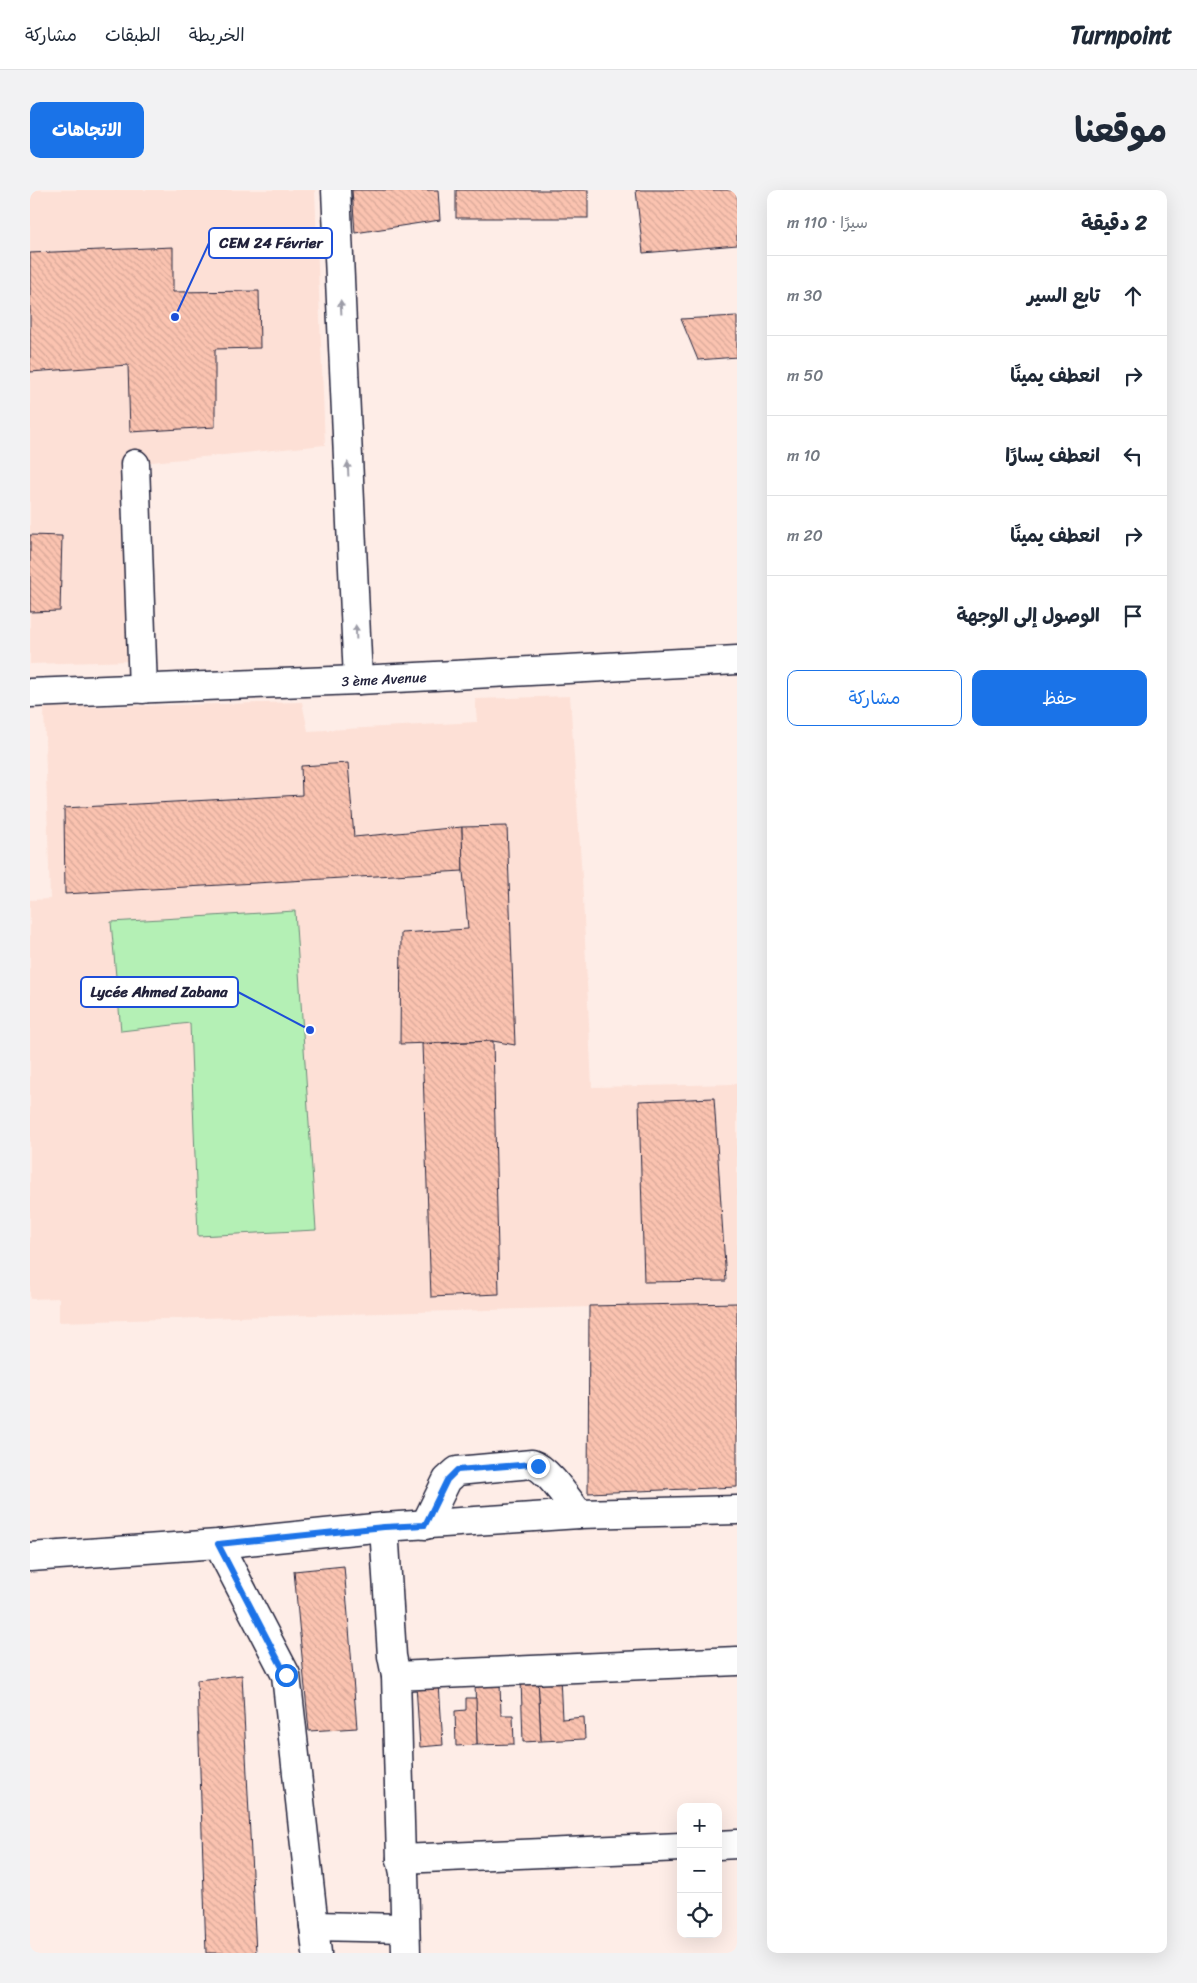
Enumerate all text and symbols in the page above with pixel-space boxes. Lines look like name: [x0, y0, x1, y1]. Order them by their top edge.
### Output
text: Turnpoint: [1070, 14, 1172, 56]
text: مشاركة: [25, 19, 77, 51]
text: الطبقات: [105, 19, 161, 51]
text: الخريطة: [189, 19, 245, 51]
text: موقعنا: [1074, 99, 1167, 161]
button: الاتجاهات: [30, 102, 144, 158]
text: 2 دقيقة: [1081, 204, 1147, 242]
text: سيرًا · 110 m: [787, 208, 868, 237]
callout: CEM 24 Février: [209, 228, 332, 258]
text: CEM 24 Février: [218, 230, 325, 256]
text: تابع السير: [1027, 279, 1100, 312]
text: 30 m: [787, 281, 822, 310]
icon: ahead: [1119, 282, 1147, 310]
one-way arrow: [336, 299, 344, 315]
text: انعطف يمينًا: [1010, 359, 1100, 392]
text: 50 m: [787, 361, 823, 390]
icon: right: [1119, 362, 1147, 390]
text: انعطف يسارًا: [1005, 439, 1100, 472]
text: 10 m: [787, 441, 820, 470]
icon: left: [1119, 442, 1147, 470]
one-way arrow: [344, 461, 352, 477]
text: انعطف يمينًا: [1010, 519, 1100, 552]
text: 20 m: [787, 521, 823, 550]
icon: right: [1119, 522, 1147, 550]
text: الوصول إلى الوجهة: [957, 599, 1100, 632]
icon: arrive: [1119, 602, 1147, 630]
one-way arrow: [351, 623, 359, 639]
street label: 3 ème Avenue: [341, 665, 427, 694]
button: مشاركة: [787, 670, 962, 726]
button: حفظ: [972, 670, 1147, 726]
callout: Lycée Ahmed Zabana: [81, 977, 238, 1007]
text: Lycée Ahmed Zabana: [90, 979, 228, 1005]
route end: [527, 1455, 550, 1478]
route start: [275, 1664, 298, 1687]
map controls: [677, 1803, 722, 1938]
button: +: [677, 1803, 722, 1848]
button: −: [677, 1848, 722, 1893]
button: locate: [677, 1893, 722, 1938]

